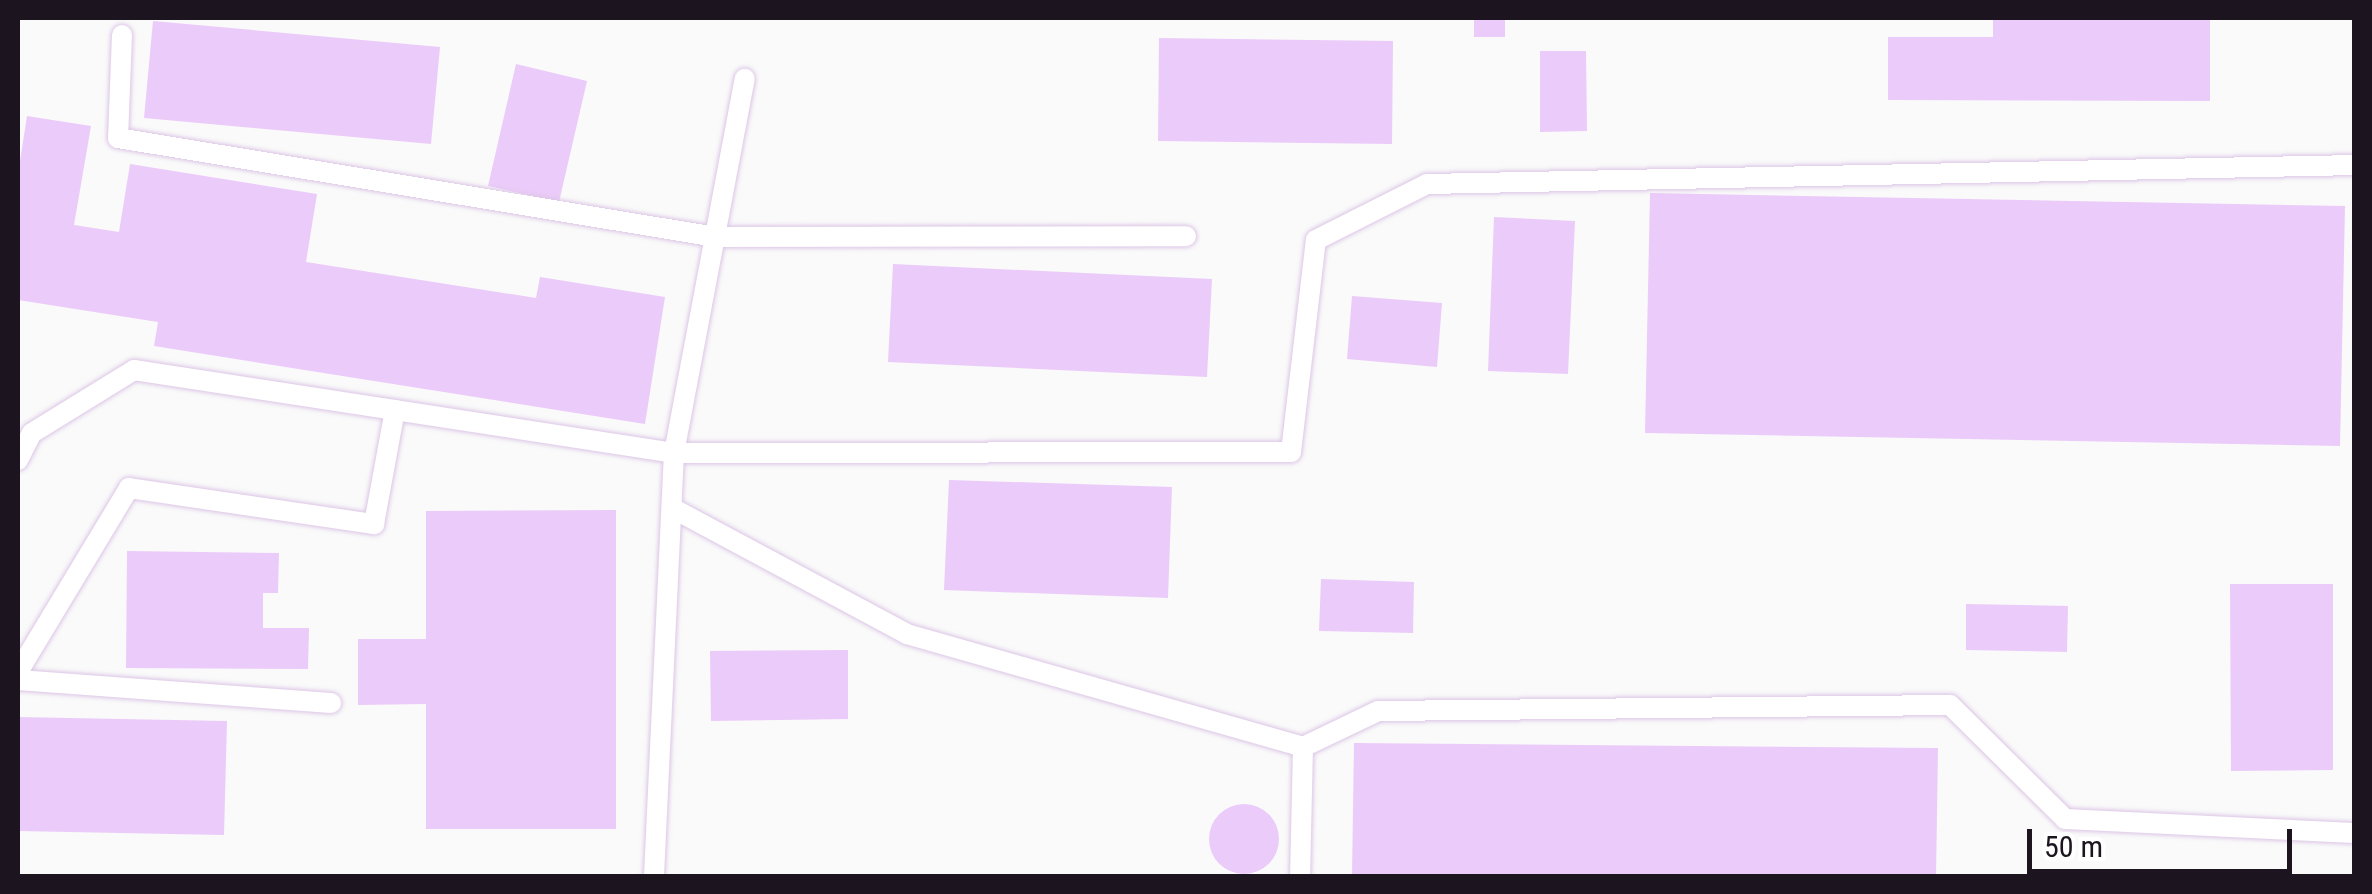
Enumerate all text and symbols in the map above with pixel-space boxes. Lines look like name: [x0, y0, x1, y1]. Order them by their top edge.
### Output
scale bar: [2032, 809, 2297, 871]
text: 50 m: [2044, 829, 2103, 864]

